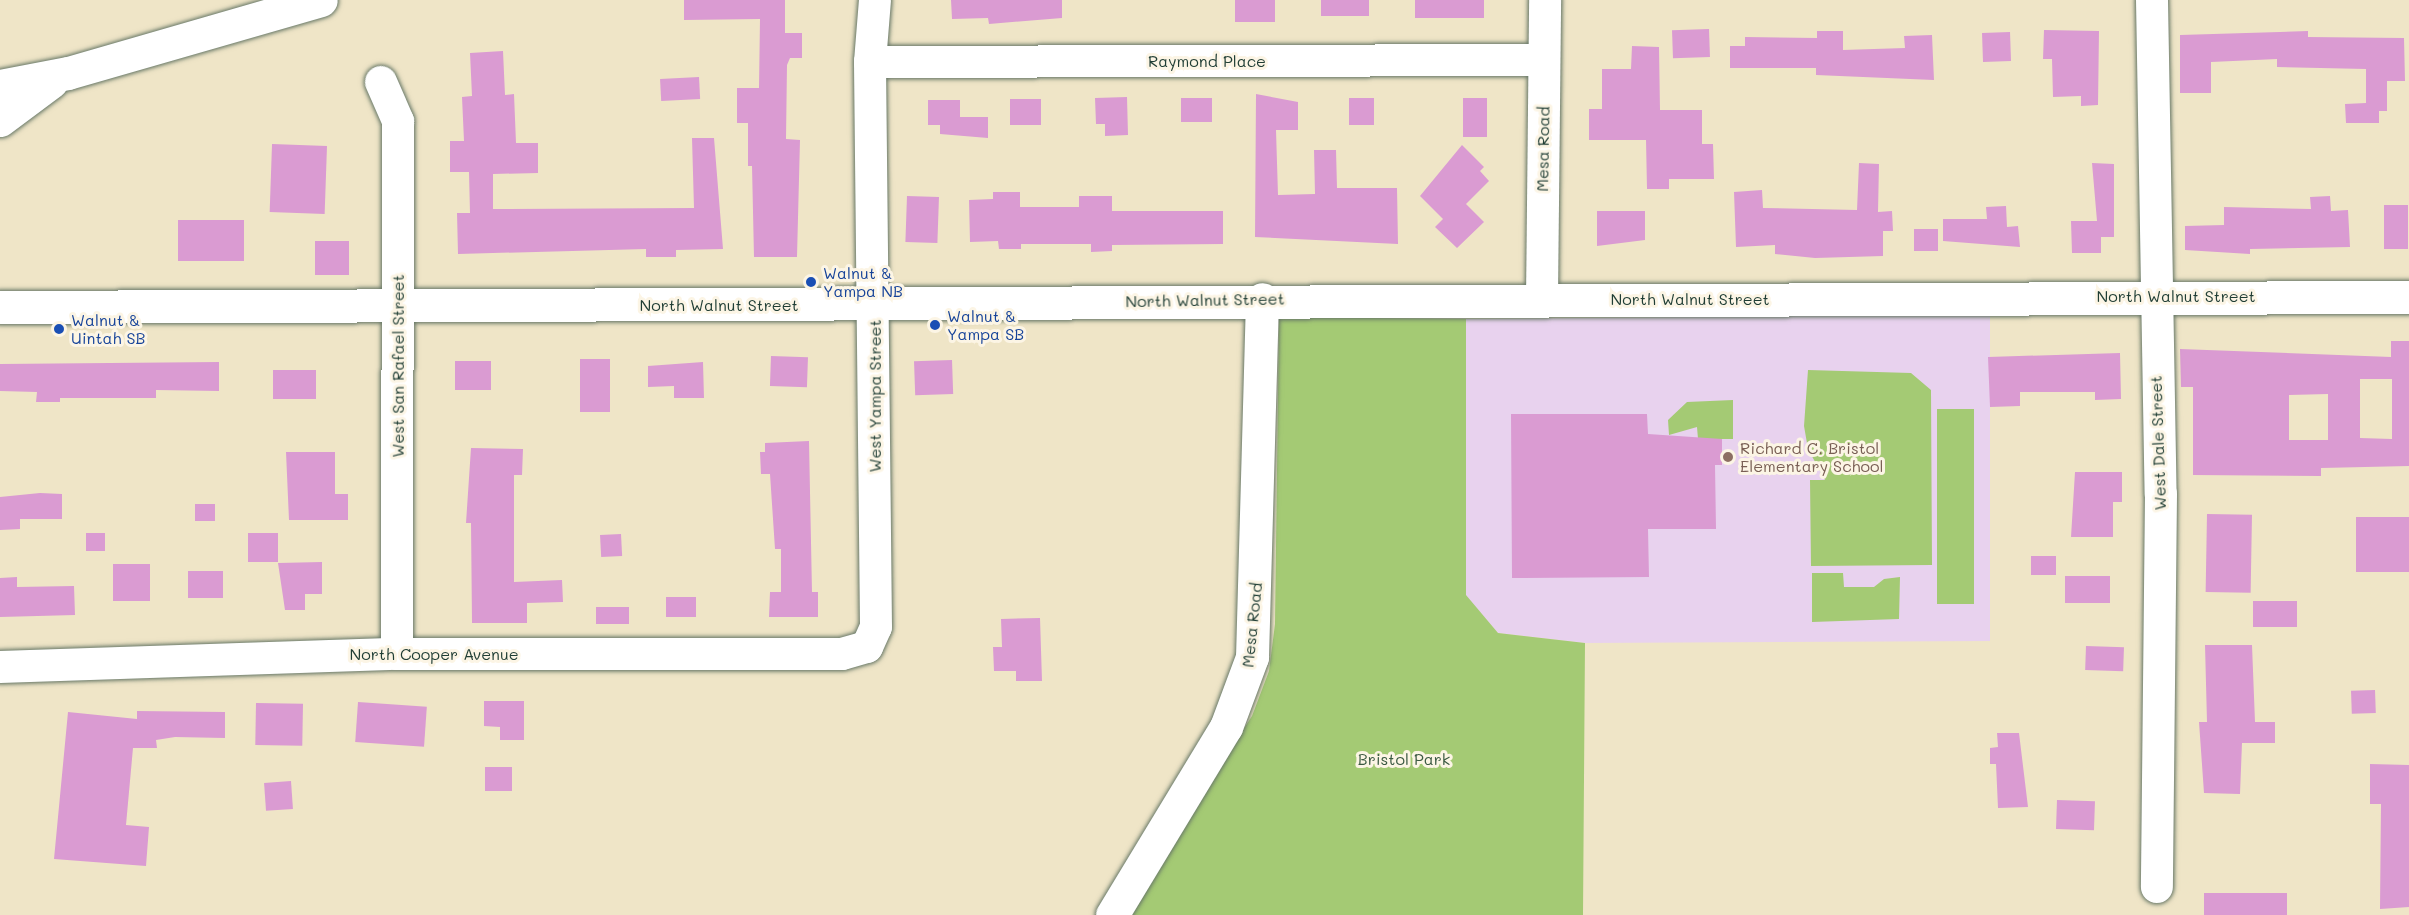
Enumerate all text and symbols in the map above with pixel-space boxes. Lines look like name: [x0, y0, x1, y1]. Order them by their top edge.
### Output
street label: Raymond Place: [1148, 51, 1266, 71]
street label: Mesa Road: [1533, 106, 1553, 192]
place label: Walnut & Yampa NB: [823, 263, 903, 301]
street label: West San Rafael Street: [388, 274, 408, 458]
marker: Walnut & Yampa NB: [804, 275, 818, 289]
street label: North Walnut Street: [2096, 286, 2256, 306]
street label: North Walnut Street: [1125, 289, 1285, 311]
street label: North Walnut Street: [1610, 289, 1770, 309]
street label: North Walnut Street: [639, 295, 799, 315]
place label: Walnut & Yampa SB: [947, 306, 1024, 344]
place label: Walnut & Uintah SB: [71, 310, 146, 348]
marker: Walnut & Yampa SB: [928, 318, 942, 332]
street label: West Yampa Street: [865, 320, 885, 472]
marker: Walnut & Uintah SB: [52, 322, 66, 336]
street label: West Dale Street: [2146, 375, 2170, 511]
place label: Richard C. Bristol Elementary School: [1740, 438, 1884, 476]
marker: Richard C. Bristol Elementary School: [1721, 450, 1735, 464]
street label: Mesa Road: [1238, 582, 1266, 668]
street label: North Cooper Avenue: [349, 644, 519, 664]
park label: Bristol Park: [1358, 749, 1450, 769]

